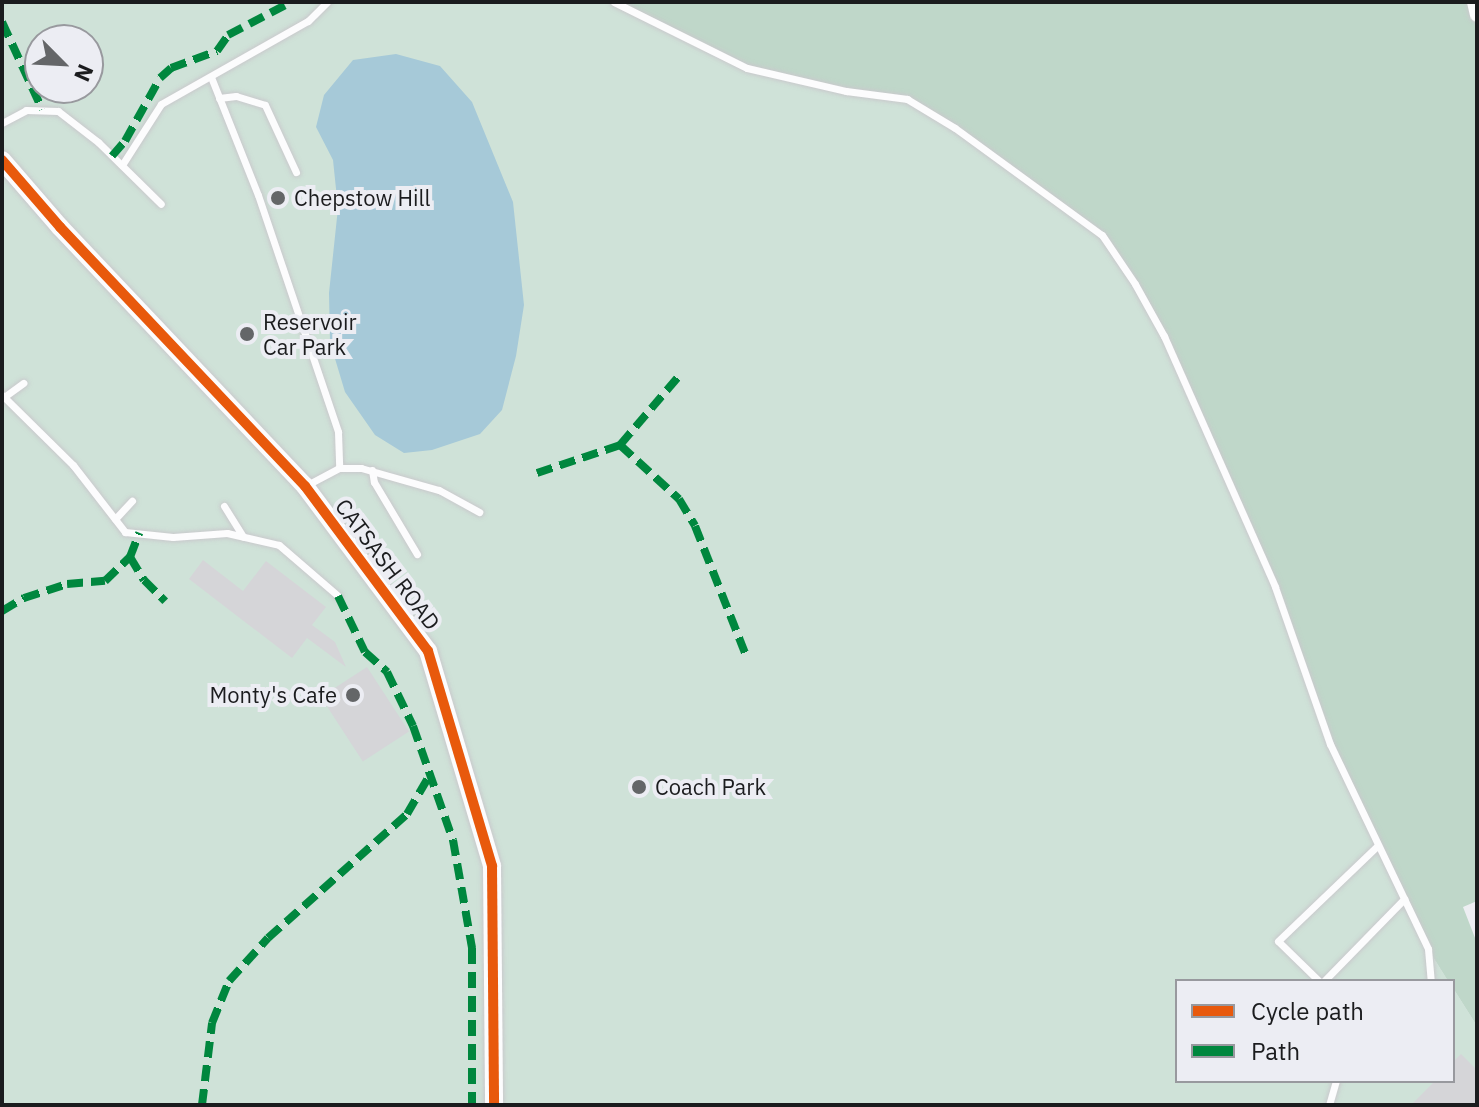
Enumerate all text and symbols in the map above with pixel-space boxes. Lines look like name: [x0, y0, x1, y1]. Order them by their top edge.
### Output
north arrow: [24, 24, 104, 104]
text: N: [68, 60, 101, 86]
place label: Chepstow Hill: [294, 185, 430, 211]
marker: Chepstow Hill: [269, 189, 287, 207]
place label: Reservoir Car Park: [263, 308, 356, 360]
marker: Reservoir Car Park: [238, 325, 256, 343]
street label: CATSASH ROAD: [330, 493, 446, 635]
place label: Monty's Cafe: [209, 682, 337, 708]
marker: Monty's Cafe: [344, 686, 362, 704]
place label: Coach Park: [655, 774, 766, 800]
marker: Coach Park: [630, 778, 648, 796]
legend: [1175, 979, 1455, 1083]
text: Cycle path: [1251, 995, 1364, 1027]
text: Path: [1251, 1035, 1300, 1067]

